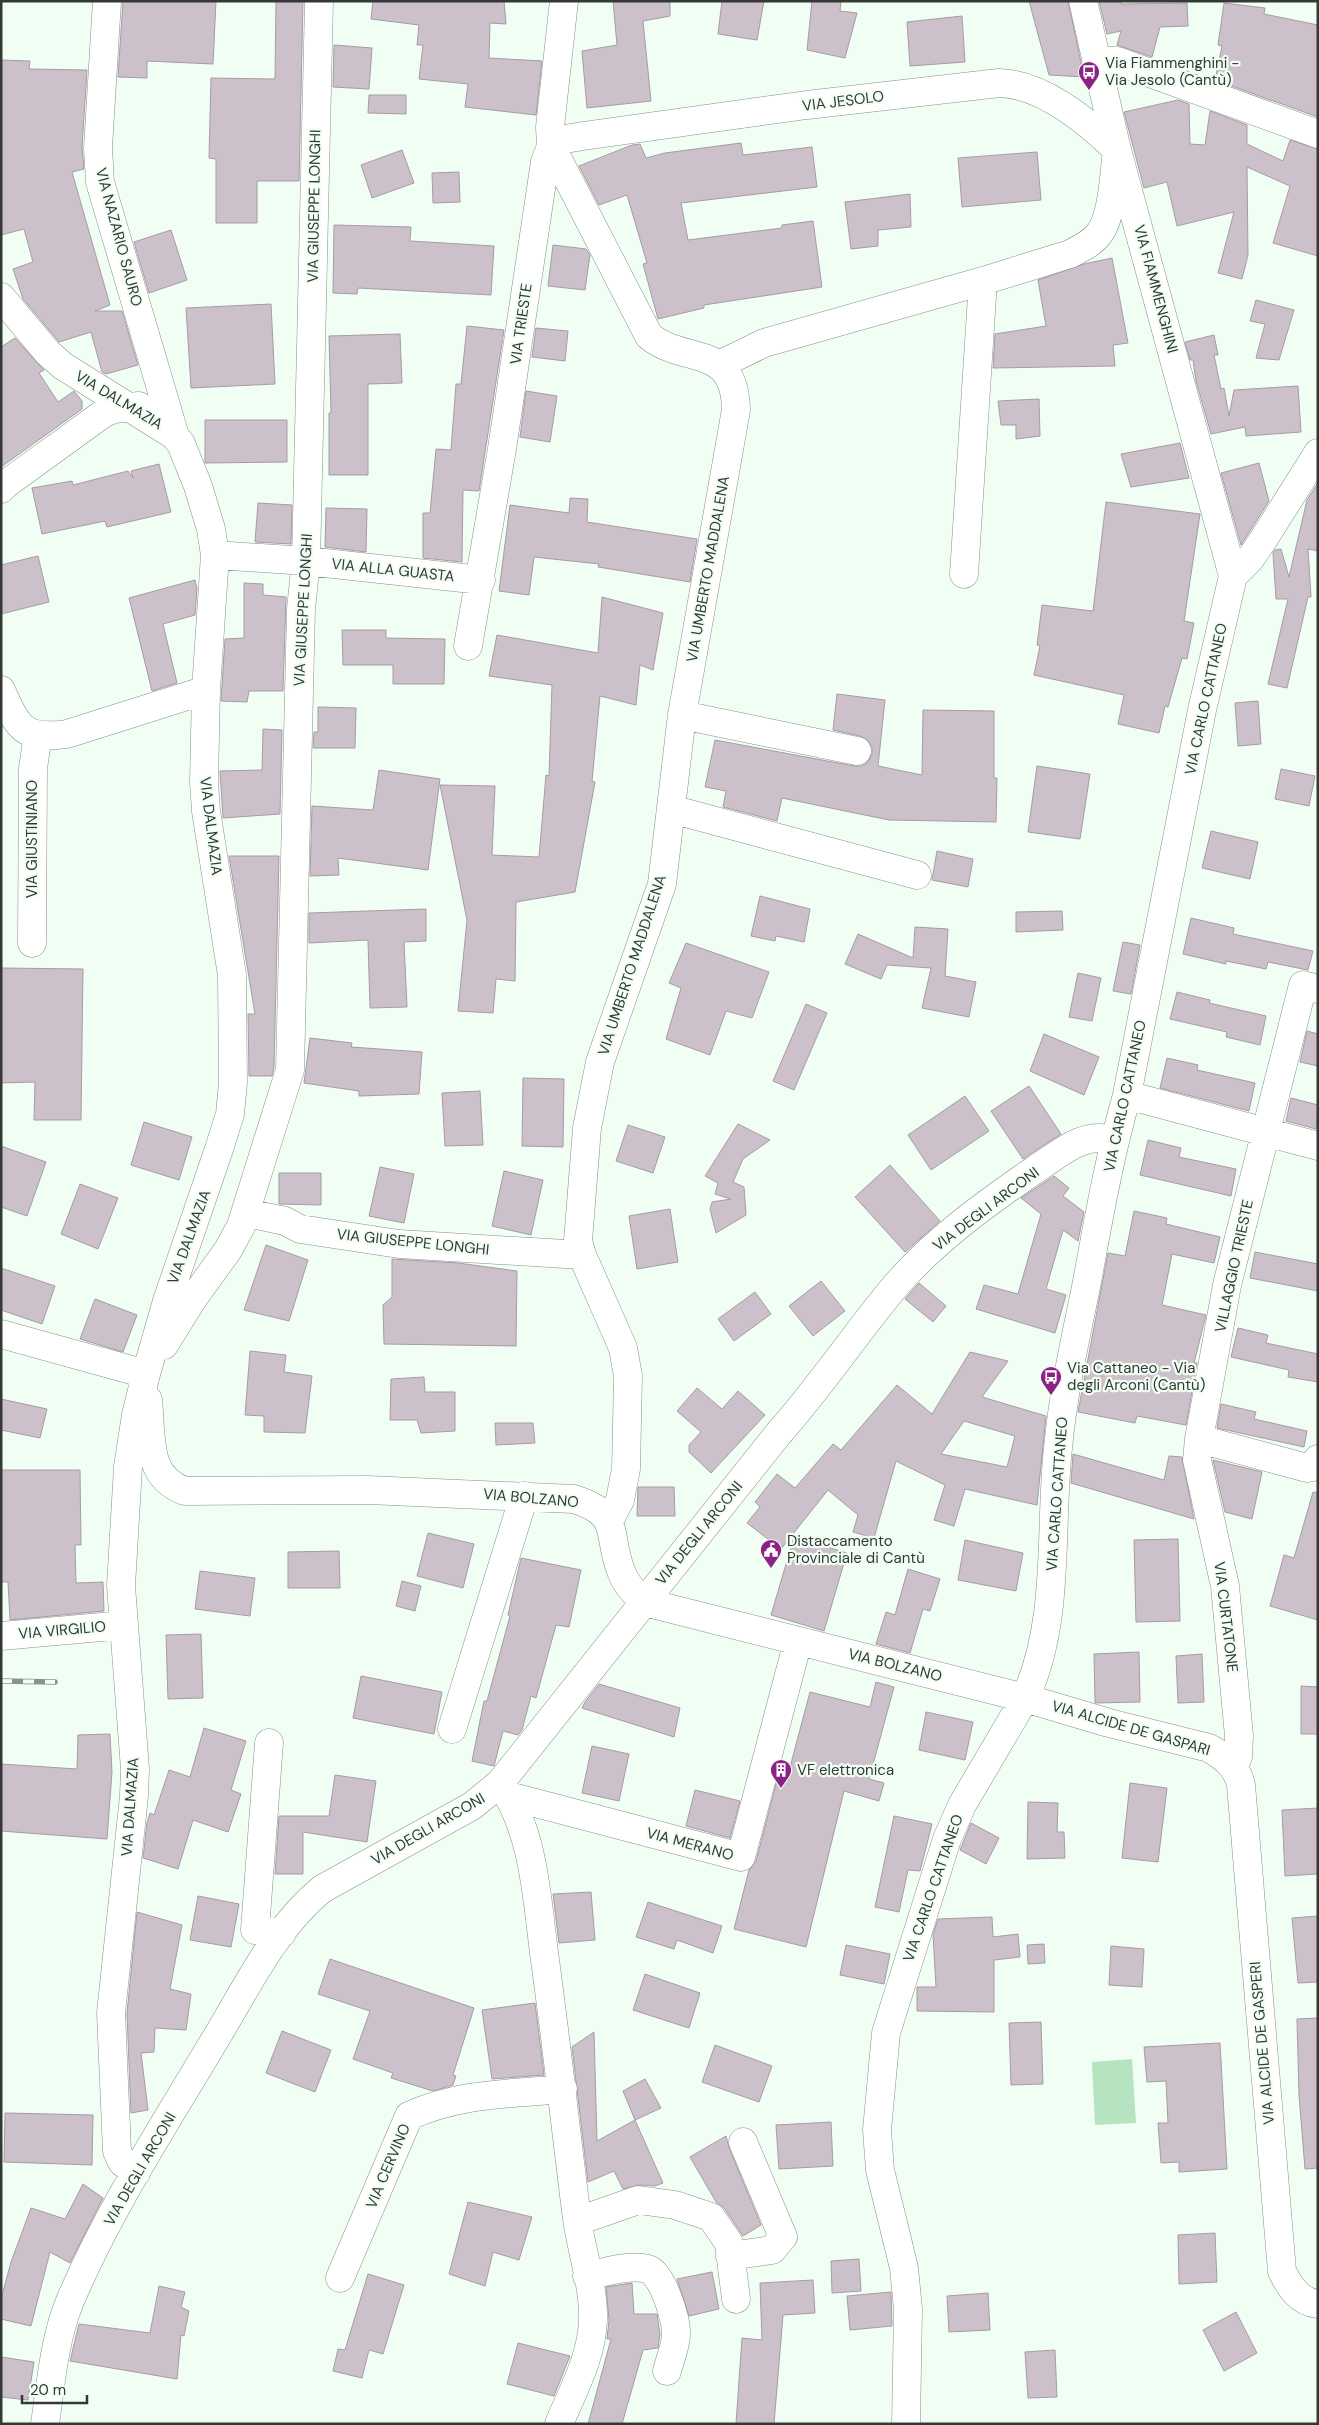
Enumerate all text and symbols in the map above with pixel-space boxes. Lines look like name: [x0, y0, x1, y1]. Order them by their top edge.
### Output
place label: Via Fiammenghini - Via Jesolo (Cantù): [1105, 53, 1239, 90]
bus stop icon: Via Fiammenghini - Via Jesolo (Cantù): [1077, 60, 1101, 91]
street label: VIA JESOLO: [801, 86, 885, 116]
street label: VIA GIUSEPPE LONGHI: [303, 129, 325, 283]
street label: VIA NAZARIO SAURO: [91, 166, 147, 308]
street label: VIA FIAMMENGHINI: [1129, 223, 1183, 355]
street label: VIA TRIESTE: [505, 282, 537, 366]
street label: VIA DALMAZIA: [71, 366, 167, 434]
street label: VIA UMBERTO MADDALENA: [682, 474, 734, 664]
street label: VIA GIUSEPPE LONGHI: [289, 533, 317, 687]
street label: VIA ALLA GUASTA: [331, 554, 456, 586]
street label: VIA CARLO CATTANEO: [1180, 621, 1232, 777]
street label: VIA DALMAZIA: [195, 776, 227, 876]
street label: VIA GIUSTINIANO: [22, 780, 42, 898]
street label: VIA UMBERTO MADDALENA: [593, 872, 671, 1058]
street label: VIA CARLO CATTANEO: [1099, 1018, 1151, 1174]
street label: VIA DEGLI ARCONI: [929, 1162, 1043, 1256]
street label: VIA DALMAZIA: [163, 1187, 215, 1287]
street label: VILLAGGIO TRIESTE: [1210, 1198, 1258, 1334]
street label: VIA GIUSEPPE LONGHI: [336, 1224, 490, 1260]
place label: Via Cattaneo - Via degli Arconi (Cantù): [1067, 1358, 1205, 1395]
bus stop icon: Via Cattaneo - Via degli Arconi (Cantù): [1039, 1365, 1063, 1396]
street label: VIA CARLO CATTANEO: [1042, 1416, 1072, 1572]
street label: VIA DEGLI ARCONI: [651, 1477, 747, 1589]
street label: VIA BOLZANO: [482, 1484, 580, 1512]
place label: Distaccamento Provinciale di Cantù: [787, 1531, 925, 1568]
public building icon: Distaccamento Provinciale di Cantù: [759, 1538, 783, 1569]
street label: VIA CURTATONE: [1209, 1561, 1243, 1673]
street label: VIA VIRGILIO: [17, 1616, 107, 1644]
street label: VIA BOLZANO: [846, 1644, 944, 1686]
street label: VIA ALCIDE DE GASPARI: [1049, 1696, 1213, 1760]
street label: VIA DALMAZIA: [117, 1757, 143, 1857]
building icon: VF elettronica: [769, 1758, 793, 1789]
place label: VF elettronica: [797, 1760, 894, 1780]
street label: VIA DEGLI ARCONI: [367, 1788, 489, 1870]
street label: VIA CARLO CATTANEO: [898, 1812, 968, 1964]
street label: VIA MERANO: [644, 1823, 736, 1865]
street label: VIA ALCIDE DE GASPERI: [1245, 1961, 1279, 2125]
street label: VIA DEGLI ARCONI: [99, 2108, 181, 2230]
street label: VIA CERVINO: [361, 2120, 415, 2212]
scale bar: [22, 2372, 88, 2404]
text: 20 m: [30, 2380, 66, 2400]

